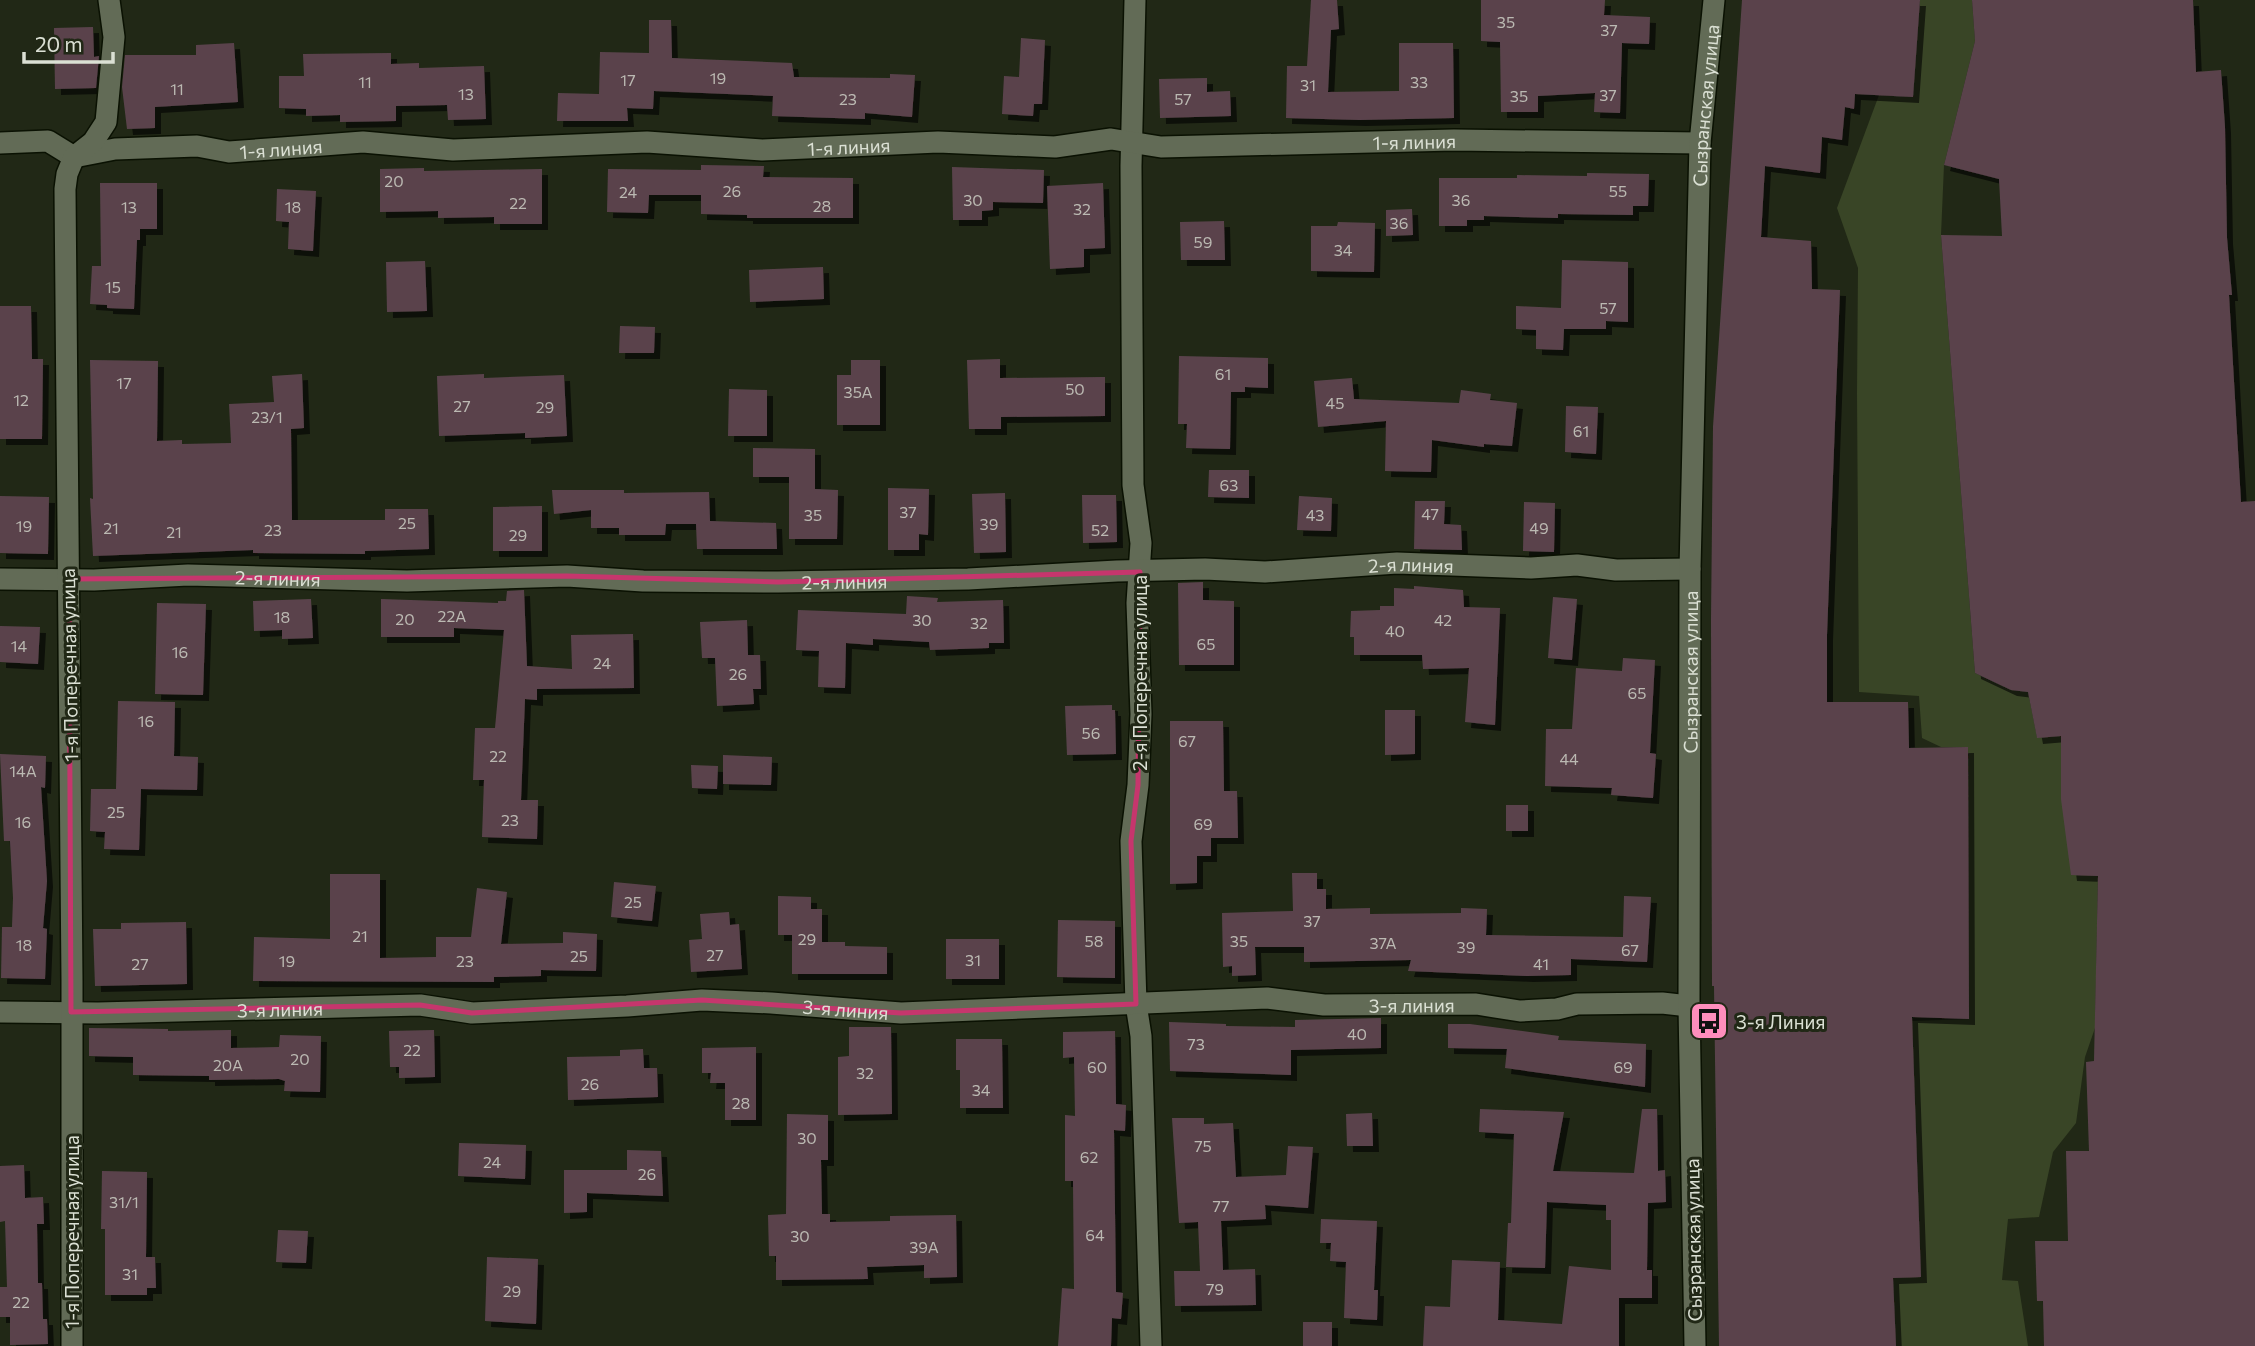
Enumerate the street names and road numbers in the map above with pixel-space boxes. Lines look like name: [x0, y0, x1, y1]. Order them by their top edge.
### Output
street label: Сызранская улица: [1687, 23, 1723, 187]
street label: 1-я линия: [1372, 128, 1456, 153]
street label: 1-я линия: [807, 133, 891, 159]
street label: 1-я линия: [238, 134, 323, 163]
street label: 2-я линия: [1367, 551, 1454, 577]
street label: 2-я линия: [235, 565, 321, 590]
street label: 1-я Поперечная улица: [56, 568, 82, 762]
street label: 2-я линия: [801, 569, 888, 593]
street label: 2-я Поперечная улица: [1128, 575, 1151, 771]
street label: Сызранская улица: [1678, 591, 1701, 754]
street label: 3-я линия: [1369, 993, 1455, 1016]
street label: 3-я линия: [802, 994, 889, 1024]
street label: 3-я линия: [237, 996, 323, 1021]
street label: 1-я Поперечная улица: [60, 1135, 83, 1329]
street label: Сызранская улица: [1680, 1158, 1706, 1322]

